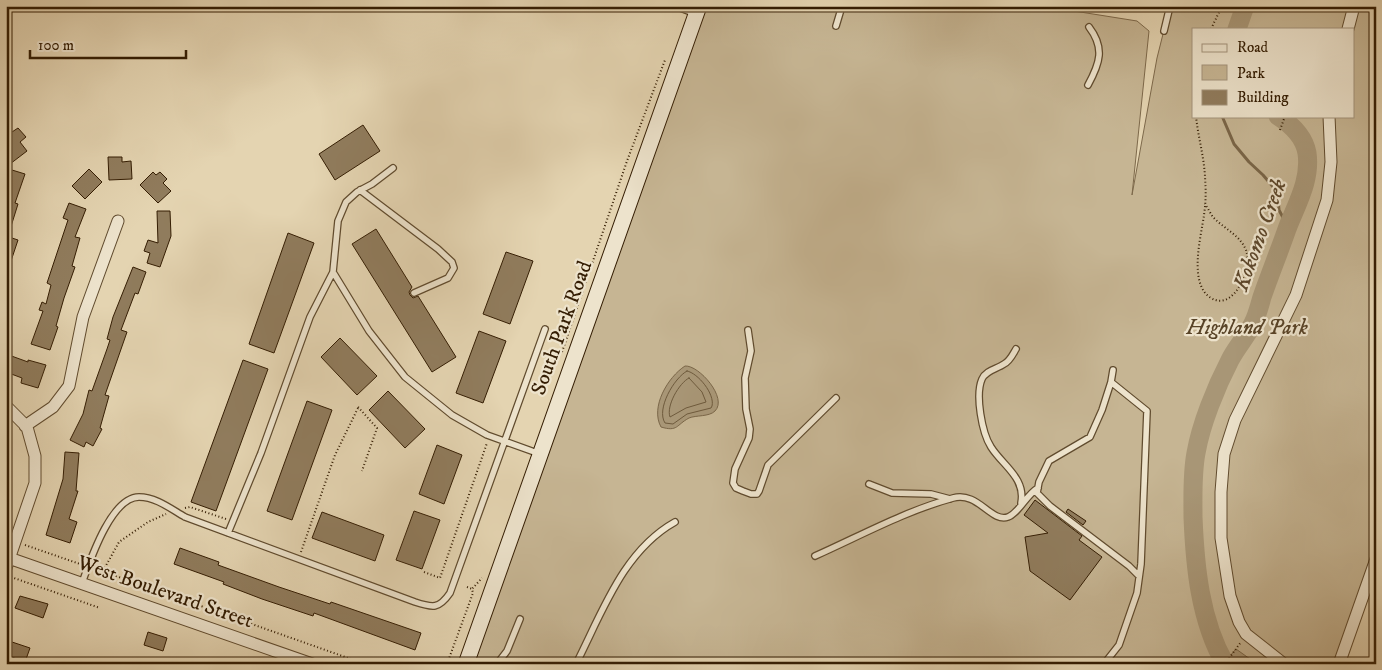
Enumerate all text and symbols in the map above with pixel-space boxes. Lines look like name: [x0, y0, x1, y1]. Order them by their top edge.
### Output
scale bar: [30, 28, 186, 60]
legend: [1192, 28, 1354, 118]
text: 100 m: [38, 36, 74, 55]
text: Road: [1237, 38, 1269, 57]
text: Park: [1237, 64, 1266, 83]
text: Building: [1237, 88, 1289, 107]
water label: Kokomo Creek: [1227, 175, 1293, 295]
street label: South Park Road: [526, 257, 598, 399]
park label: Highland Park: [1185, 315, 1308, 341]
street label: West Boulevard Street: [73, 549, 257, 634]

